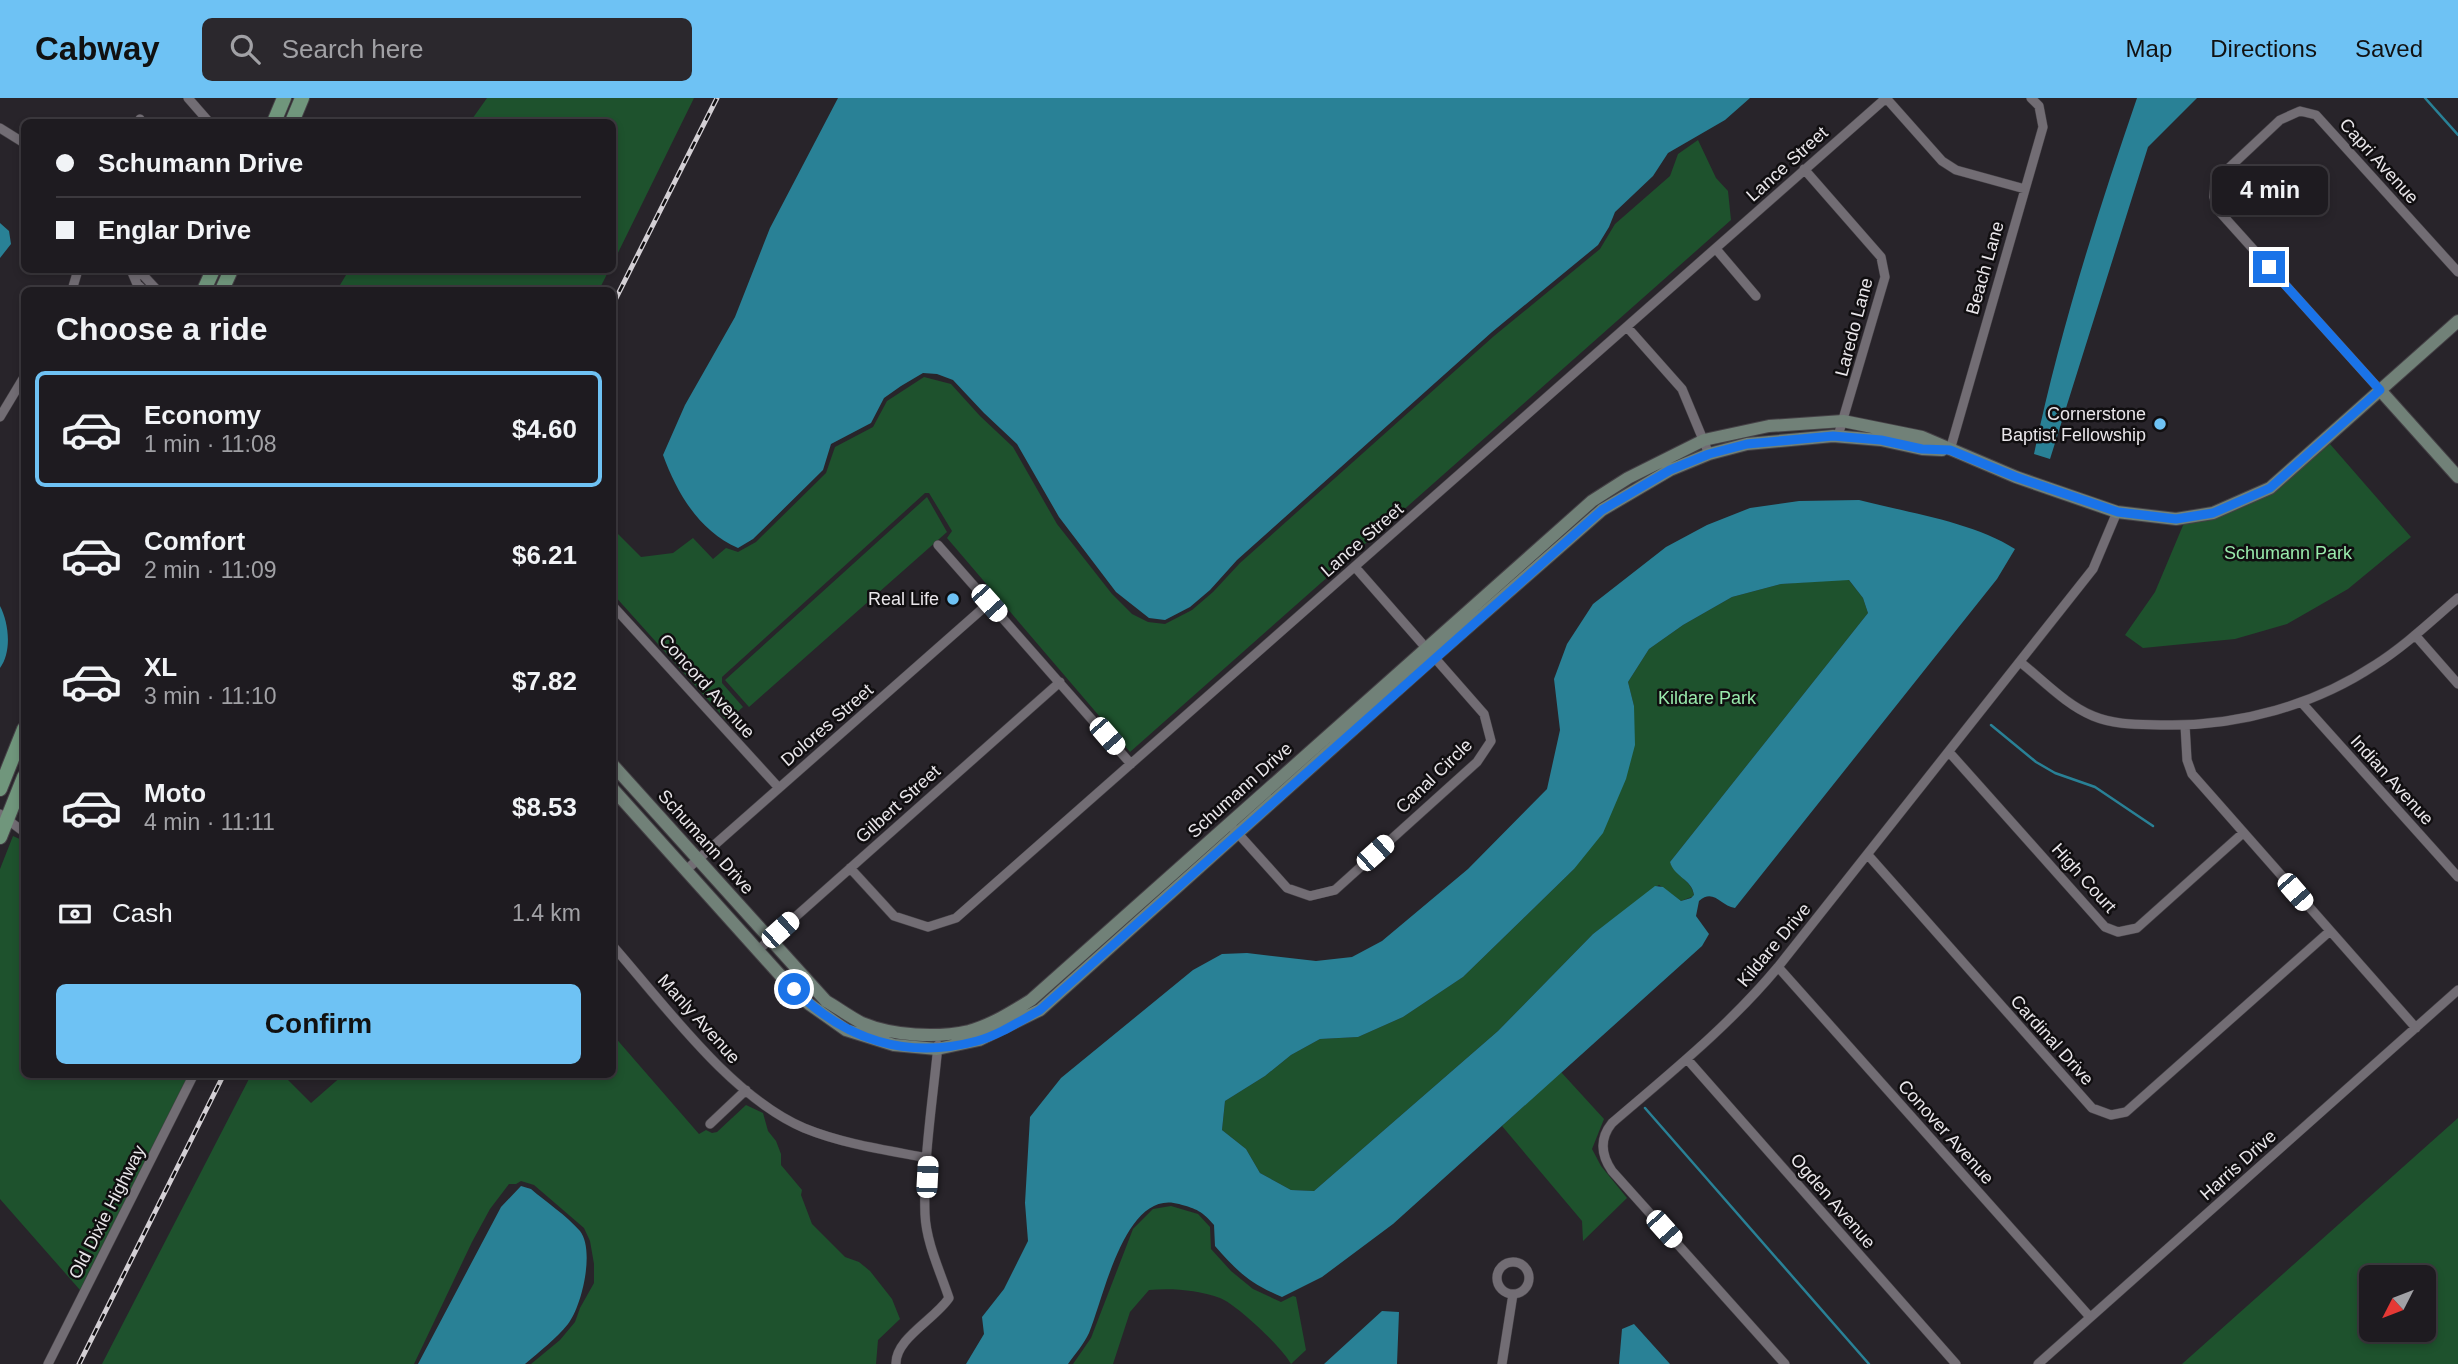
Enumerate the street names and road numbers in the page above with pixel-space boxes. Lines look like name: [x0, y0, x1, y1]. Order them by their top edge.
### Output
street label: Capri Avenue: [2336, 114, 2422, 208]
street label: Lance Street: [1742, 122, 1832, 206]
street label: Beach Lane: [1962, 219, 2008, 317]
street label: Laredo Lane: [1831, 276, 1877, 378]
street label: Lance Street: [1317, 499, 1407, 581]
street label: Concord Avenue: [655, 630, 759, 742]
street label: Dolores Street: [777, 680, 877, 770]
street label: Indian Avenue: [2347, 731, 2437, 829]
street label: Canal Circle: [1392, 735, 1476, 817]
street label: Schumann Drive: [1184, 738, 1296, 842]
street label: Gilbert Street: [852, 761, 944, 847]
street label: Schumann Drive: [654, 786, 758, 898]
street label: High Court: [2048, 839, 2120, 917]
street label: Kildare Drive: [1733, 899, 1815, 991]
street label: Manly Avenue: [654, 970, 744, 1068]
street label: Cardinal Drive: [2006, 991, 2098, 1089]
street label: Conover Avenue: [1894, 1076, 1998, 1188]
street label: Harris Drive: [2196, 1126, 2280, 1204]
street label: Old Dixie Highway: [65, 1142, 149, 1282]
street label: Ogden Avenue: [1786, 1150, 1880, 1252]

